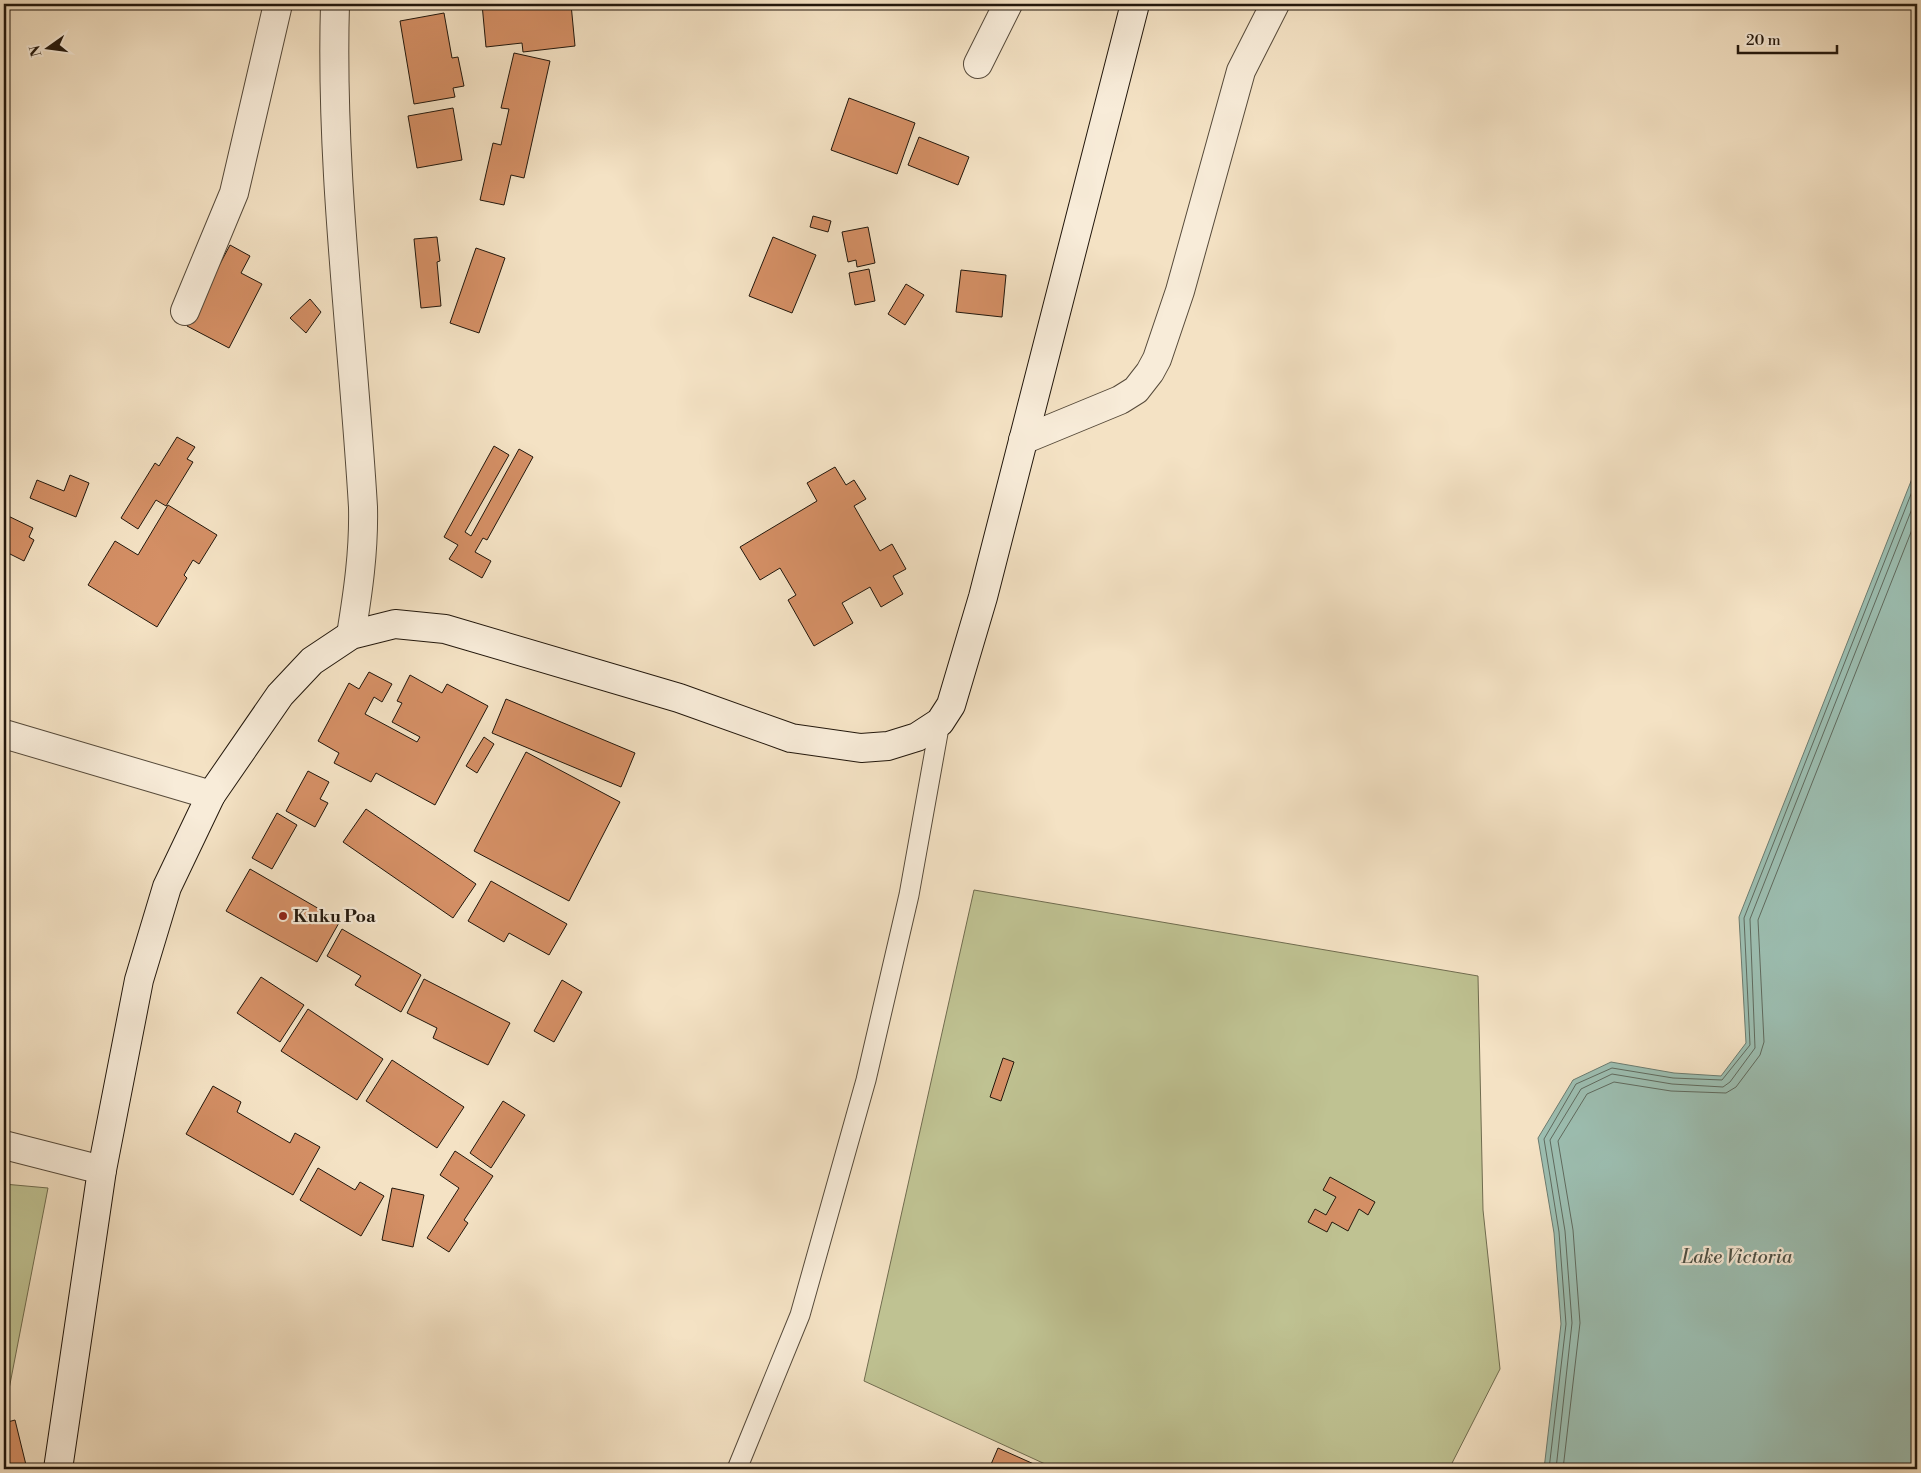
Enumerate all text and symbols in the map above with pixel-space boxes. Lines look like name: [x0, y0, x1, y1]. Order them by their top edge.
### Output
north arrow: [22, 22, 72, 72]
scale bar: [1738, 22, 1837, 54]
text: 20 m: [1746, 31, 1781, 50]
text: N: [26, 43, 46, 58]
place label: Kuku Poa: [293, 905, 376, 928]
marker: Kuku Poa: [277, 910, 289, 922]
water label: Lake Victoria: [1681, 1245, 1793, 1269]

